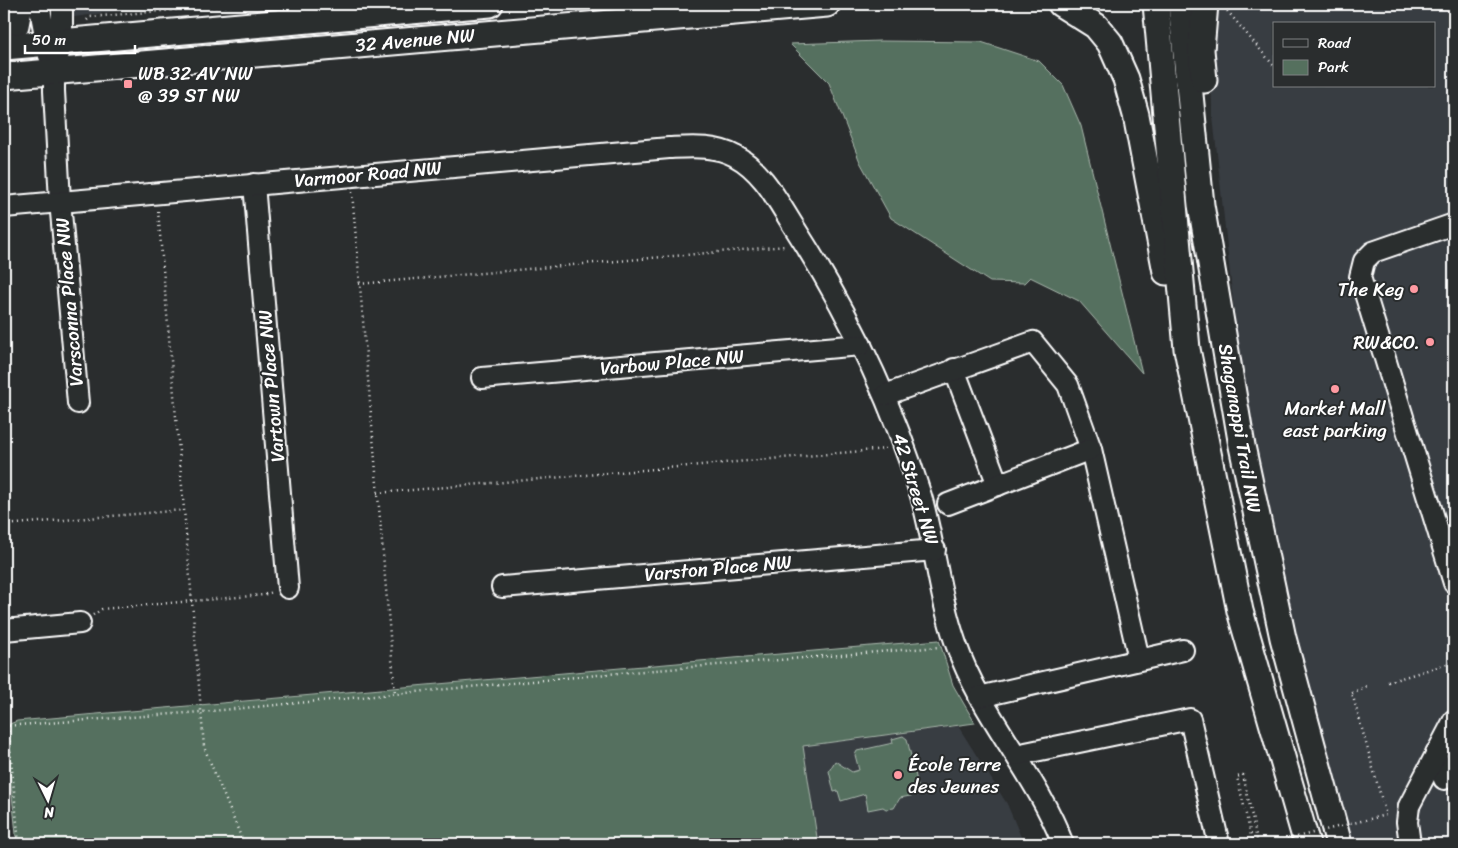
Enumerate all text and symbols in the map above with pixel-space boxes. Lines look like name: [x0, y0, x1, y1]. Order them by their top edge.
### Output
street label: 32 Avenue NW: [354, 18, 476, 62]
scale bar: [25, 22, 135, 54]
legend: [1273, 22, 1436, 88]
text: 50 m: [32, 27, 67, 53]
text: Road: [1318, 30, 1351, 56]
text: Park: [1318, 54, 1349, 80]
place label: WB 32 AV NW @ 39 ST NW: [138, 57, 253, 112]
marker: WB 32 AV NW @ 39 ST NW: [122, 78, 134, 90]
street label: Varmoor Road NW: [293, 151, 443, 197]
street label: Varsconna Place NW: [45, 216, 93, 388]
place label: The Keg: [1338, 273, 1404, 306]
marker: The Keg: [1408, 283, 1420, 295]
street label: Vartown Place NW: [248, 308, 294, 464]
place label: RW&CO.: [1353, 326, 1420, 359]
marker: RW&CO.: [1424, 336, 1436, 348]
street label: Varbow Place NW: [599, 339, 745, 385]
street label: Shaganappi Trail NW: [1209, 341, 1271, 515]
marker: Market Mall east parking: [1329, 383, 1341, 395]
place label: Market Mall east parking: [1283, 392, 1387, 447]
street label: 42 Street NW: [883, 429, 949, 549]
street label: Varston Place NW: [643, 545, 793, 591]
place label: École Terre des Jeunes: [908, 748, 1001, 803]
marker: École Terre des Jeunes: [892, 769, 904, 781]
north arrow: [22, 776, 72, 826]
text: N: [43, 799, 56, 825]

